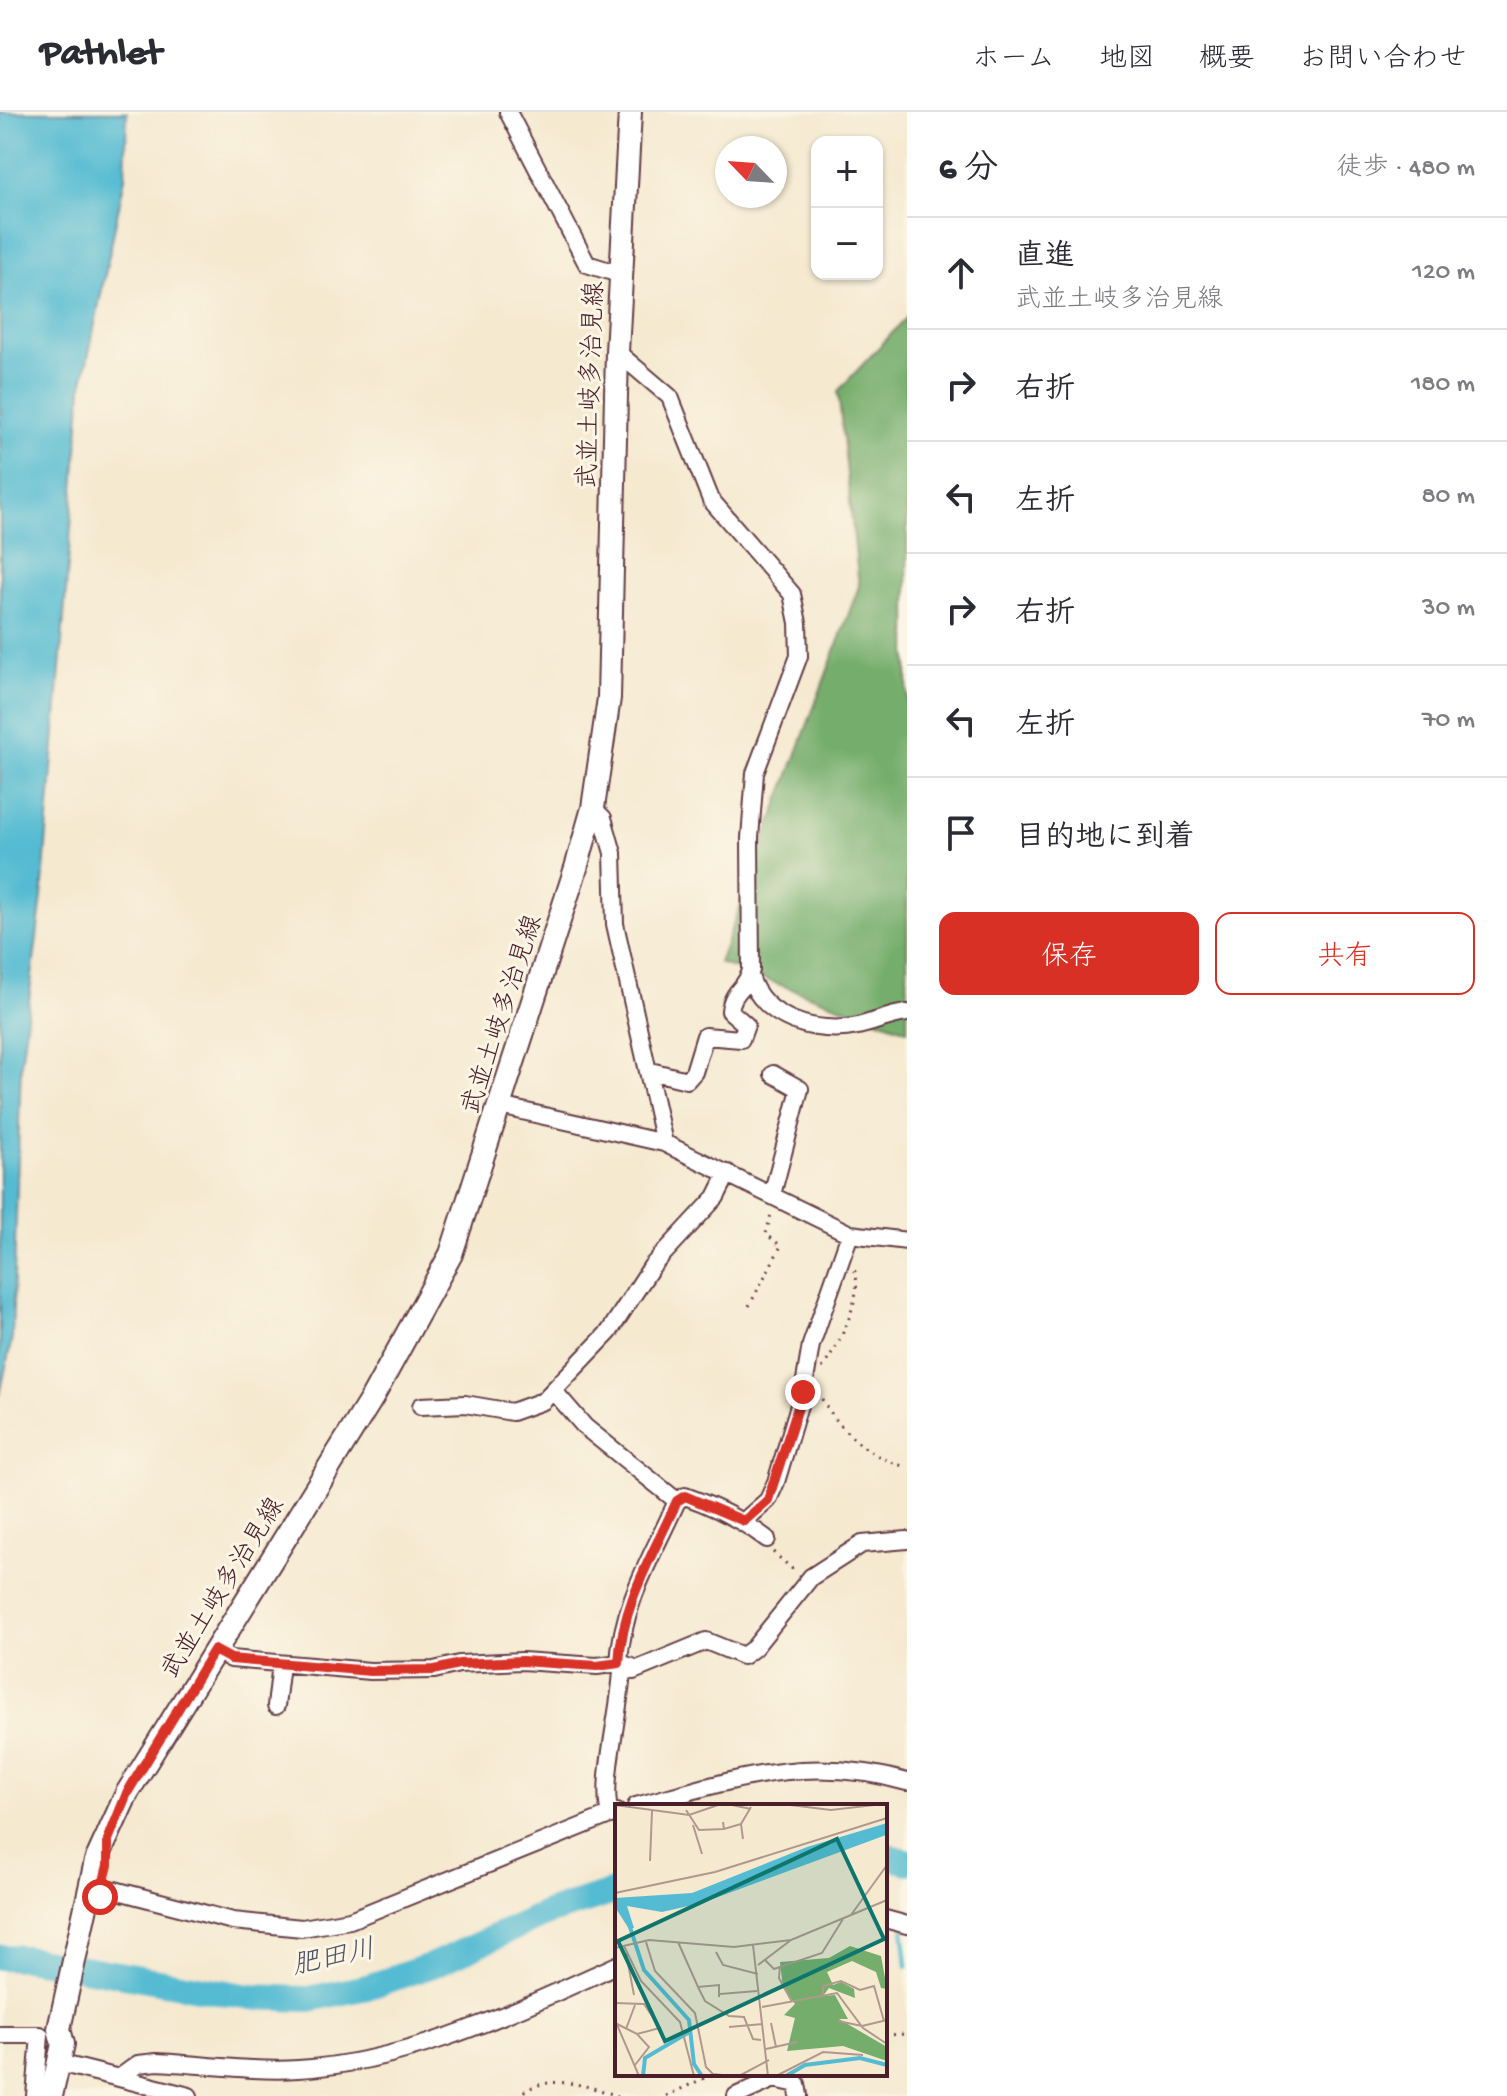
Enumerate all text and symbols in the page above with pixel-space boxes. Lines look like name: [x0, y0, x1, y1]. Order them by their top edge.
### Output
text: Pathlet: [40, 33, 161, 77]
text: ホーム: [972, 44, 1055, 77]
text: 地図: [1099, 44, 1155, 77]
text: 概要: [1199, 44, 1255, 77]
text: お問い合わせ: [1299, 44, 1467, 77]
north arrow: [715, 136, 787, 208]
map controls: [811, 136, 883, 280]
button: +: [811, 136, 883, 208]
text: 6 分: [939, 151, 998, 191]
text: 徒歩 · 480 m: [1337, 154, 1475, 185]
button: −: [811, 208, 883, 280]
text: 直進: [1015, 241, 1075, 276]
icon: ahead: [939, 251, 983, 295]
text: 120 m: [1412, 258, 1475, 289]
street label: 武並土岐多治見線: [572, 281, 613, 490]
text: 武並土岐多治見線: [1015, 286, 1223, 317]
icon: right: [939, 363, 983, 407]
text: 180 m: [1411, 370, 1475, 401]
text: 右折: [1015, 374, 1075, 409]
icon: left: [939, 475, 983, 519]
text: 80 m: [1421, 482, 1475, 513]
text: 左折: [1015, 486, 1075, 521]
icon: right: [939, 587, 983, 631]
text: 30 m: [1422, 594, 1475, 625]
text: 右折: [1015, 598, 1075, 633]
icon: left: [939, 699, 983, 743]
text: 70 m: [1422, 706, 1475, 737]
text: 左折: [1015, 710, 1075, 745]
icon: arrive: [939, 811, 983, 855]
text: 目的地に到着: [1015, 822, 1195, 857]
street label: 武並土岐多治見線: [455, 911, 551, 1119]
button: 保存: [939, 912, 1199, 995]
button: 共有: [1215, 912, 1475, 995]
route end: [785, 1374, 821, 1410]
street label: 武並土岐多治見線: [155, 1492, 293, 1686]
inset map: [615, 1804, 887, 2076]
route start: [82, 1879, 118, 1915]
water label: 肥田川: [289, 1935, 378, 1984]

